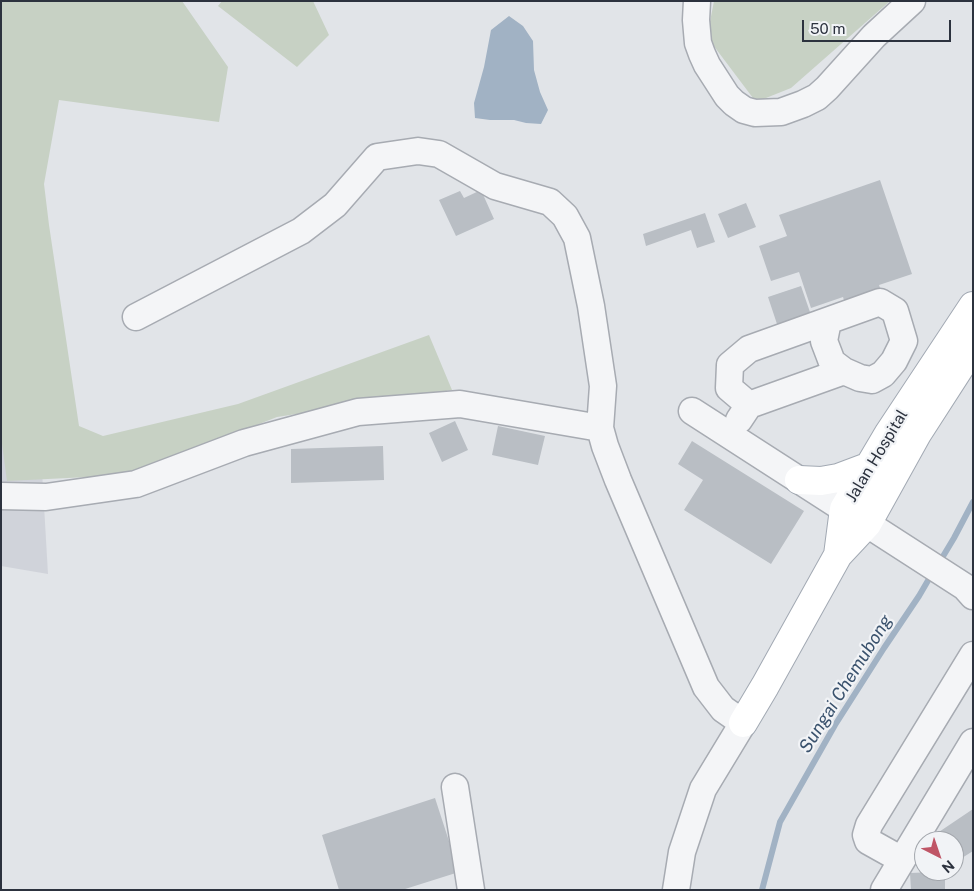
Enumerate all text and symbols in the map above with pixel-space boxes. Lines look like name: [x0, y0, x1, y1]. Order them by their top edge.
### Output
scale bar: [804, 10, 953, 42]
text: 50 m: [810, 20, 845, 37]
street label: Jalan Hospital: [842, 406, 912, 506]
water label: Sungai Chemubong: [795, 611, 897, 757]
north arrow: [914, 831, 964, 881]
text: N: [939, 857, 958, 876]

